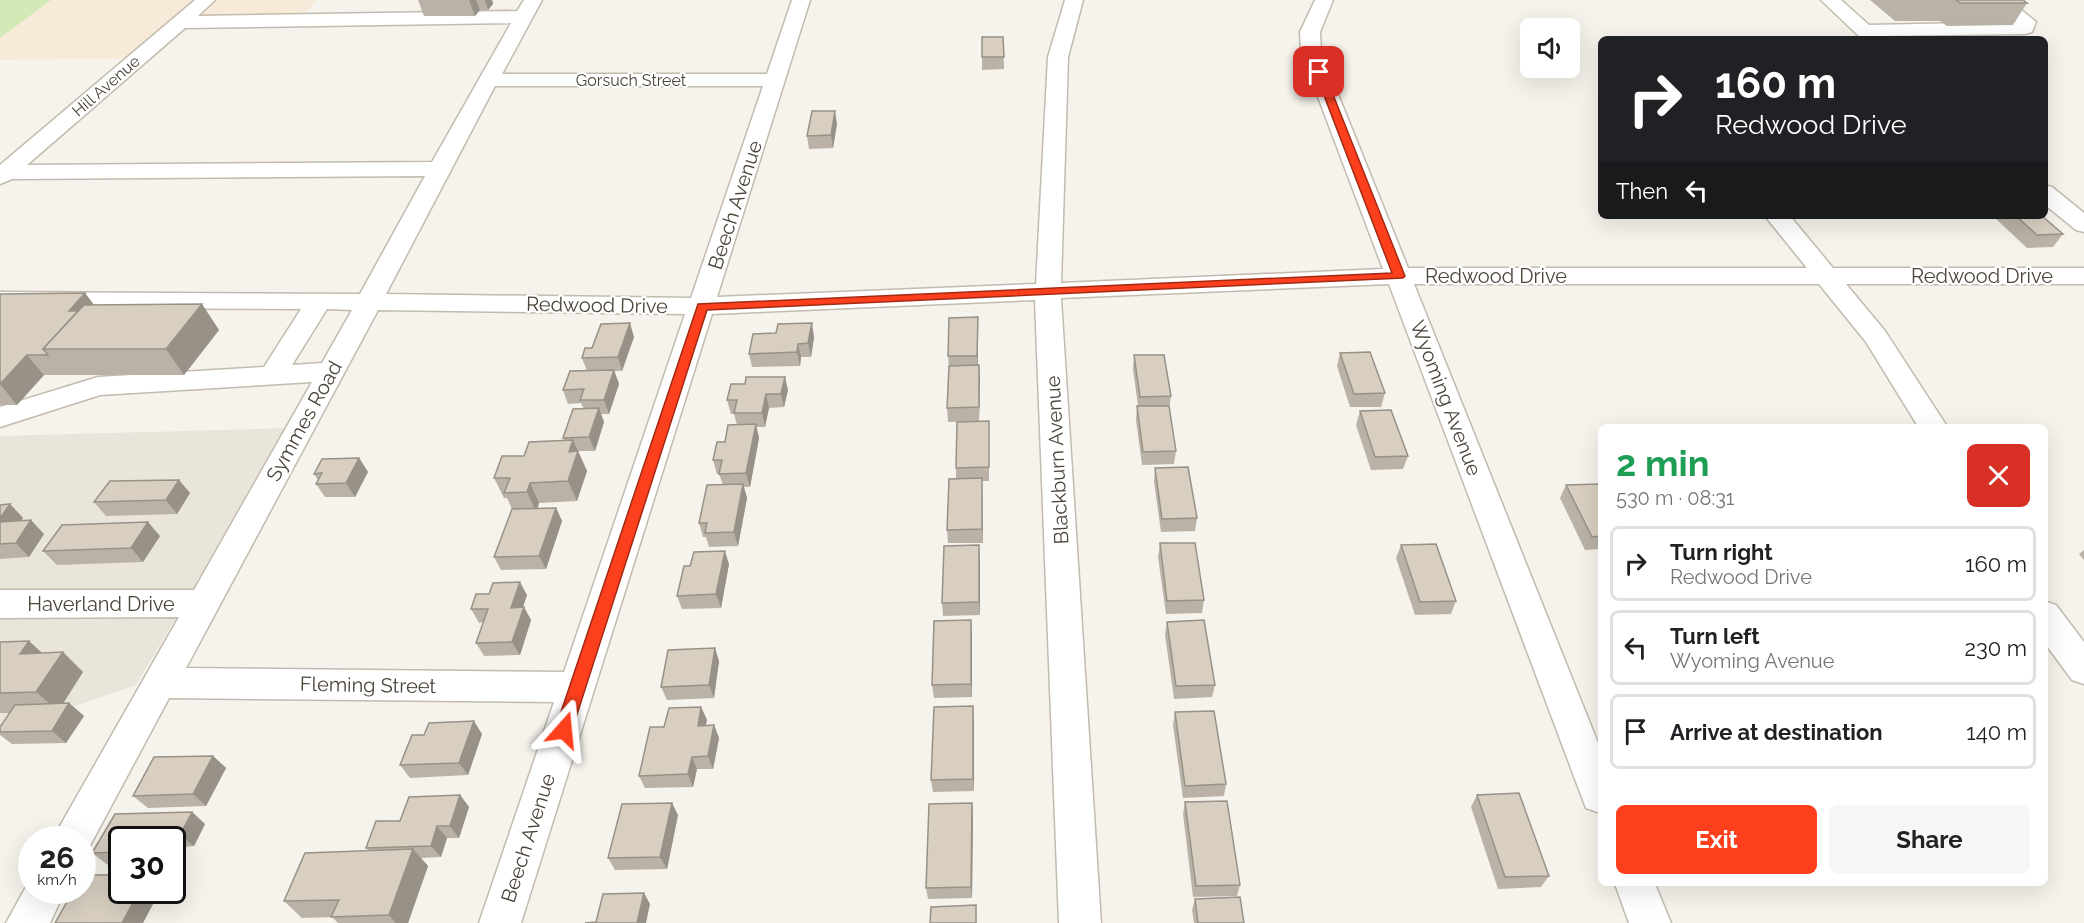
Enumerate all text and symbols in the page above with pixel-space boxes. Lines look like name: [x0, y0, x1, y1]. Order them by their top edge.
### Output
map controls: [1520, 18, 1580, 78]
button: sound: [1520, 18, 1580, 78]
pin: [1293, 46, 1344, 97]
street label: Hill Avenue: [68, 52, 144, 120]
icon: arrive: [1302, 55, 1335, 88]
text: 160 m: [1715, 59, 1836, 108]
icon: right: [1616, 60, 1694, 138]
street label: Gorsuch Street: [576, 71, 687, 90]
text: Redwood Drive: [1715, 109, 1907, 140]
street label: Beech Avenue: [703, 137, 767, 272]
icon: left: [1680, 174, 1713, 207]
text: Then: [1616, 178, 1668, 204]
street label: Redwood Drive: [1425, 264, 1567, 288]
street label: Redwood Drive: [1911, 264, 2053, 288]
street label: Redwood Drive: [526, 292, 668, 318]
street label: Wyoming Avenue: [1405, 317, 1487, 479]
street label: Symmes Road: [261, 357, 347, 485]
street label: Blackburn Avenue: [1041, 375, 1073, 545]
text: 2 min: [1616, 442, 1709, 484]
button: close: [1967, 444, 2030, 507]
text: 530 m · 08:31: [1616, 486, 1734, 510]
text: Turn right: [1670, 539, 1773, 565]
icon: right: [1619, 547, 1652, 580]
text: 160 m: [1965, 551, 2027, 577]
text: Redwood Drive: [1670, 565, 1812, 589]
street label: Haverland Drive: [27, 592, 175, 616]
text: Turn left: [1670, 623, 1760, 649]
icon: left: [1619, 631, 1652, 664]
text: 230 m: [1964, 635, 2027, 661]
text: Wyoming Avenue: [1670, 649, 1834, 673]
street label: Fleming Street: [300, 672, 437, 698]
position arrow: [532, 698, 596, 762]
icon: arrive: [1619, 715, 1652, 748]
text: Arrive at destination: [1670, 719, 1883, 745]
text: 140 m: [1966, 719, 2027, 745]
street label: Beech Avenue: [496, 770, 560, 905]
button: Exit: [1616, 805, 1817, 874]
button: Share: [1829, 805, 2030, 874]
speed limit sign: 30: [108, 826, 186, 904]
text: 26: [39, 840, 75, 875]
text: km/h: [37, 871, 77, 889]

